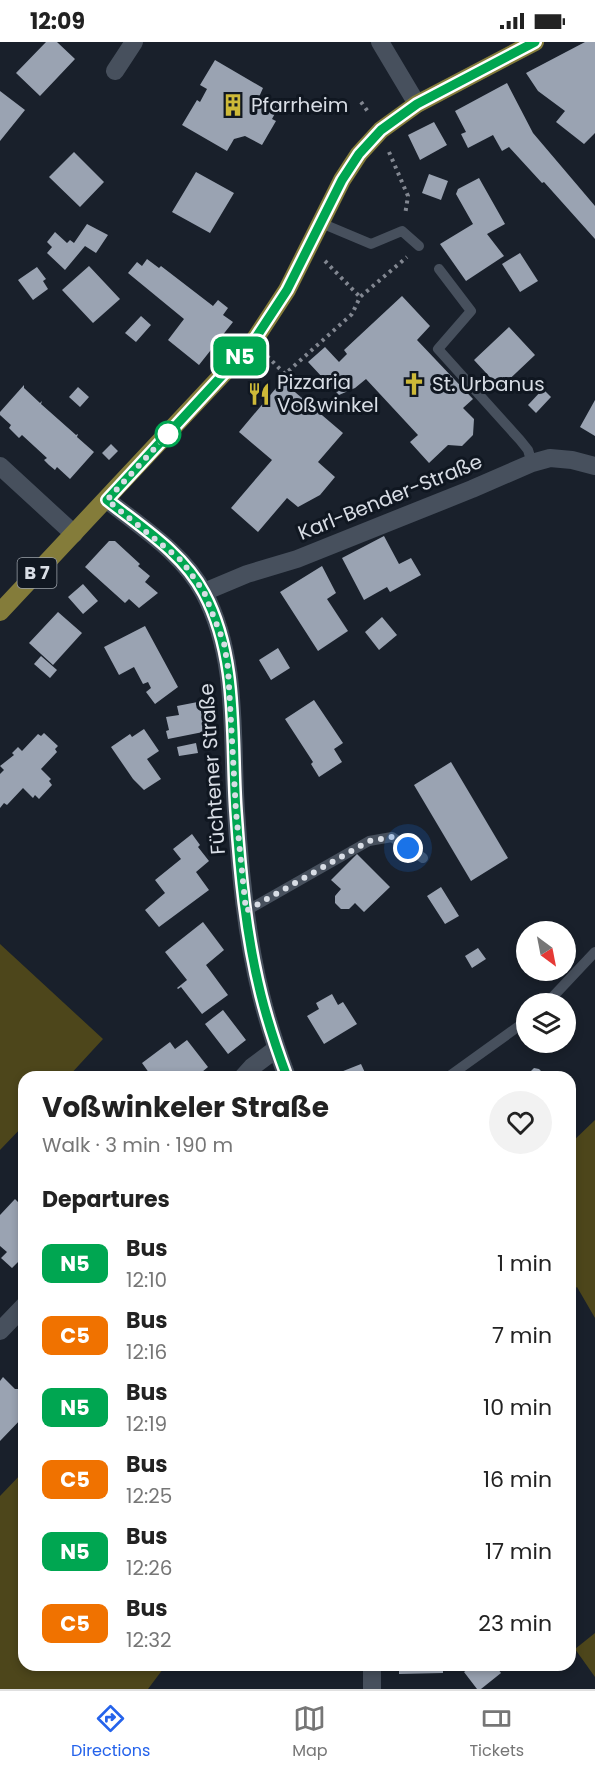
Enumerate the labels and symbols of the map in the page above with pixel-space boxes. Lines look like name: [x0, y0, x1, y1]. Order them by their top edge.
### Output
place label: Pfarrheim: [251, 91, 348, 119]
building icon: Pfarrheim: [220, 92, 246, 118]
line badge: N5: [213, 336, 267, 376]
place label: Pizzaria Voßwinkel: [277, 368, 379, 419]
place label: St. Urbanus: [432, 370, 545, 398]
church icon: St. Urbanus: [401, 371, 427, 397]
restaurant icon: Pizzaria Voßwinkel: [246, 381, 272, 407]
unlabelled marker: [155, 421, 181, 447]
street label: Karl-Bender-Straße: [294, 447, 486, 547]
road number: B 7: [18, 558, 57, 588]
street label: Füchtener Straße: [192, 682, 232, 856]
your location: [393, 833, 423, 863]
north arrow: [516, 921, 576, 981]

